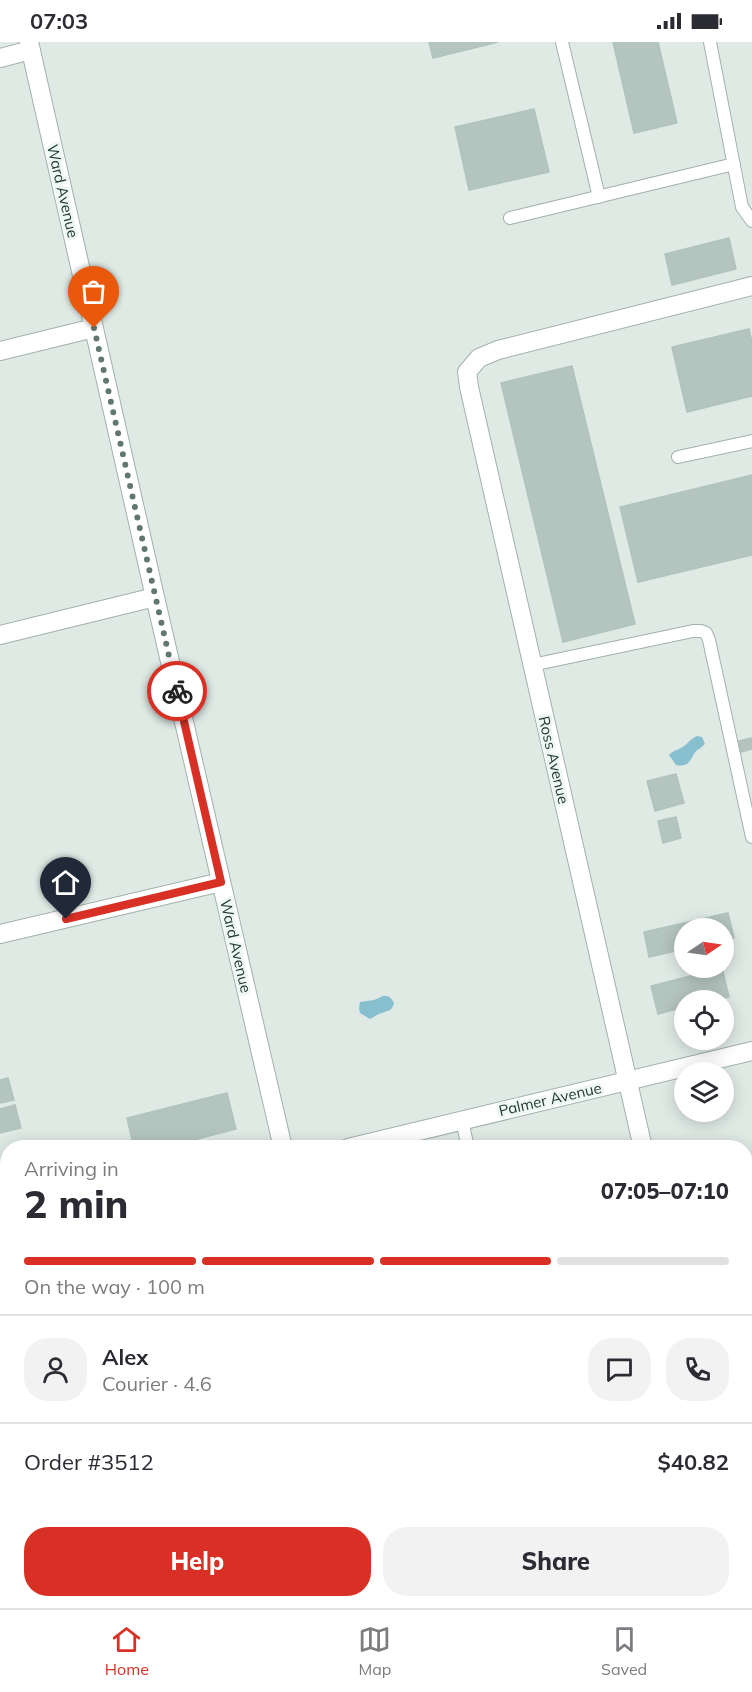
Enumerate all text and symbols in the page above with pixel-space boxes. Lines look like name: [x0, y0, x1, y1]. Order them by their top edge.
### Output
text: 07:03: [30, 7, 88, 35]
street label: Ward Avenue: [43, 142, 83, 240]
pin: [68, 266, 119, 328]
icon: bag: [77, 275, 110, 308]
courier: [147, 661, 207, 721]
icon: bike: [161, 675, 194, 708]
street label: Ross Avenue: [535, 714, 573, 806]
pin: [40, 857, 91, 919]
icon: home: [49, 866, 82, 899]
street label: Ward Avenue: [216, 897, 256, 995]
north arrow: [674, 918, 734, 978]
map controls: [674, 918, 734, 1122]
button: locate: [674, 990, 734, 1050]
button: layers: [674, 1062, 734, 1122]
street label: Palmer Avenue: [497, 1078, 603, 1120]
text: Arriving in: [24, 1156, 119, 1181]
text: 07:05–07:10: [601, 1177, 729, 1205]
text: 2 min: [24, 1179, 129, 1228]
text: On the way · 100 m: [24, 1274, 205, 1299]
button: person: [24, 1338, 87, 1401]
button: chat: [588, 1338, 651, 1401]
button: phone: [666, 1338, 729, 1401]
text: Alex: [102, 1343, 148, 1371]
text: Courier · 4.6: [102, 1371, 212, 1396]
text: Order #3512: [24, 1448, 154, 1476]
text: $40.82: [658, 1448, 729, 1476]
button: Help: [24, 1527, 371, 1596]
button: Share: [383, 1527, 729, 1596]
tab: Home: [105, 1623, 149, 1679]
tab: Map: [358, 1623, 391, 1679]
tab: Saved: [601, 1623, 647, 1679]

